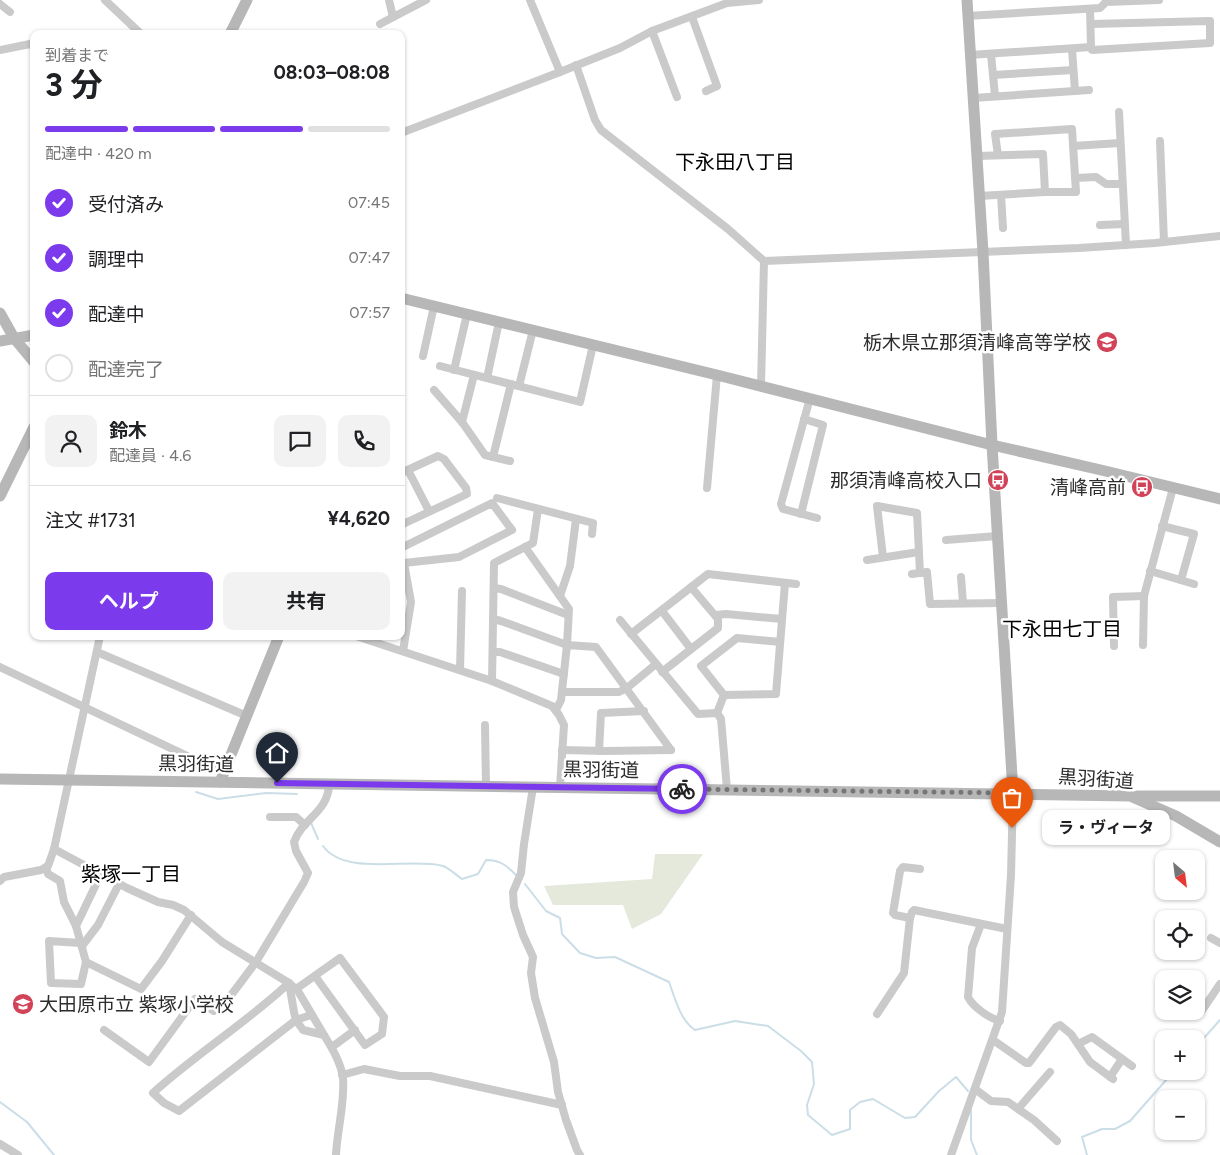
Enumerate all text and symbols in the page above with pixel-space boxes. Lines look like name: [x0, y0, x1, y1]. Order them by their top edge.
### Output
text: 到着まで: [45, 46, 109, 65]
text: 08:03–08:08: [273, 61, 390, 84]
text: 3 分: [45, 66, 102, 104]
text: 配達中 · 420 m: [45, 144, 152, 163]
district label: 下永田八丁目: [675, 150, 795, 174]
icon: check: [45, 189, 73, 217]
text: 受付済み: [88, 193, 164, 216]
text: 07:45: [348, 193, 390, 212]
icon: check: [45, 244, 73, 272]
text: 調理中: [88, 248, 145, 271]
text: 07:47: [349, 248, 390, 267]
icon: check: [45, 299, 73, 327]
text: 配達中: [88, 303, 145, 326]
text: 07:57: [349, 303, 390, 322]
school or university icon: 栃木県立那須清峰高等学校: [1095, 330, 1119, 354]
place label: 栃木県立那須清峰高等学校: [863, 331, 1091, 354]
text: 配達完了: [88, 358, 164, 381]
button: person: [45, 415, 97, 467]
button: chat: [274, 415, 326, 467]
button: phone: [338, 415, 390, 467]
text: 鈴木: [109, 419, 147, 442]
text: 配達員 · 4.6: [109, 446, 191, 465]
bus stop icon: 那須清峰高校入口: [986, 468, 1010, 492]
place label: 那須清峰高校入口: [830, 469, 982, 492]
bus stop icon: 清峰高前: [1130, 475, 1154, 499]
place label: 清峰高前: [1050, 476, 1126, 499]
text: ¥4,620: [327, 507, 390, 530]
text: 注文 #1731: [45, 509, 136, 532]
button: ヘルプ: [45, 572, 213, 630]
button: 共有: [223, 572, 390, 630]
district label: 下永田七丁目: [1002, 617, 1122, 641]
pin: [256, 732, 298, 783]
icon: home: [263, 739, 291, 767]
street label: 黒羽街道: [158, 752, 234, 776]
street label: 黒羽街道: [563, 758, 639, 782]
courier: [657, 764, 707, 814]
street label: 黒羽街道: [1057, 765, 1135, 793]
icon: bike: [668, 775, 696, 803]
pin: [991, 777, 1033, 828]
icon: bag: [998, 784, 1026, 812]
callout: ラ・ヴィータ: [1042, 810, 1170, 846]
text: ラ・ヴィータ: [1058, 818, 1154, 837]
north arrow: [1155, 850, 1205, 900]
map controls: [1155, 850, 1205, 1140]
district label: 紫塚一丁目: [81, 862, 181, 886]
button: locate: [1155, 910, 1205, 960]
button: layers: [1155, 970, 1205, 1020]
school or university icon: 大田原市立 紫塚小学校: [11, 992, 35, 1016]
place label: 大田原市立 紫塚小学校: [39, 993, 234, 1016]
button: +: [1155, 1030, 1205, 1080]
button: −: [1155, 1090, 1205, 1140]

